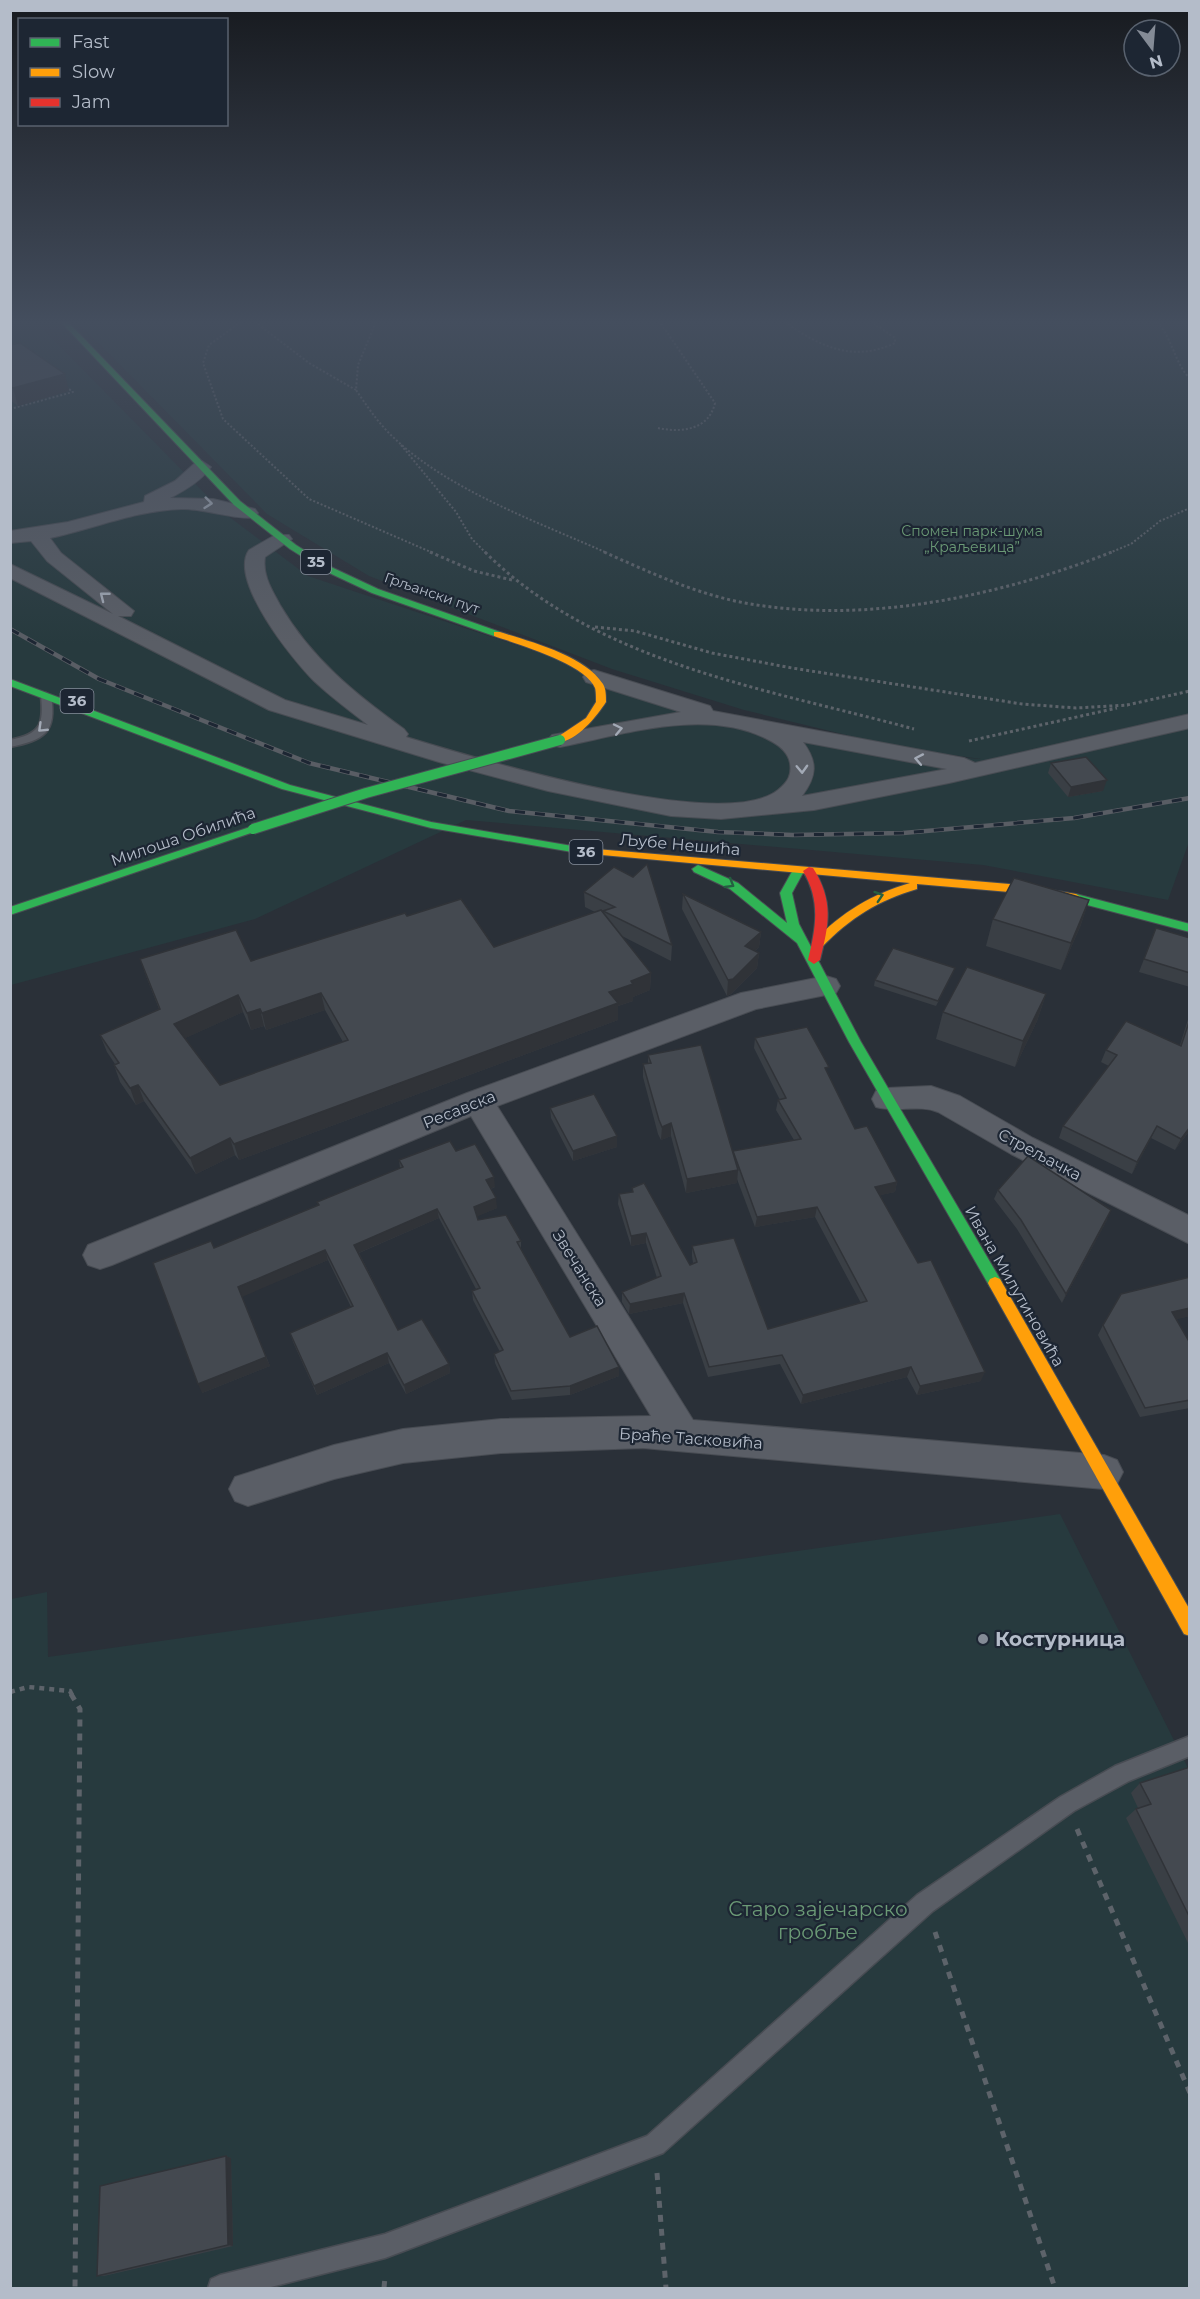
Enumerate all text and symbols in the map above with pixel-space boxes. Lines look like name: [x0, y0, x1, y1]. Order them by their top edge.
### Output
legend: [18, 18, 228, 126]
north arrow: [1122, 18, 1182, 78]
text: Fast: [72, 31, 110, 53]
text: N: [1147, 51, 1165, 73]
text: Slow: [72, 61, 115, 83]
text: Jam: [71, 91, 111, 113]
one-way arrow: [203, 497, 212, 509]
park label: Спомен парк-шума „Краљевица”: [901, 522, 1043, 556]
road number: 35: [301, 550, 331, 574]
street label: Грљански пут: [382, 568, 482, 618]
one-way arrow: [100, 593, 111, 604]
road number: 36: [60, 689, 94, 713]
one-way arrow: [38, 721, 48, 732]
one-way arrow: [612, 723, 622, 736]
one-way arrow: [914, 753, 923, 765]
one-way arrow: [796, 765, 808, 774]
street label: Милоша Обилића: [108, 803, 258, 870]
street label: Љубе Нешића: [619, 830, 741, 859]
road number: 36: [570, 840, 602, 864]
one-way arrow: [724, 877, 734, 889]
one-way arrow: [873, 891, 884, 904]
street label: Ресавска: [420, 1086, 498, 1133]
street label: Стрељачка: [995, 1125, 1085, 1184]
street label: Ивана Милутиновића: [961, 1203, 1068, 1370]
street label: Звечанска: [549, 1226, 611, 1310]
street label: Браће Тасковића: [619, 1424, 763, 1453]
place label: Костурница: [995, 1627, 1125, 1651]
marker: Костурница: [976, 1632, 990, 1646]
park label: Старо зајечарско гробље: [728, 1897, 908, 1944]

